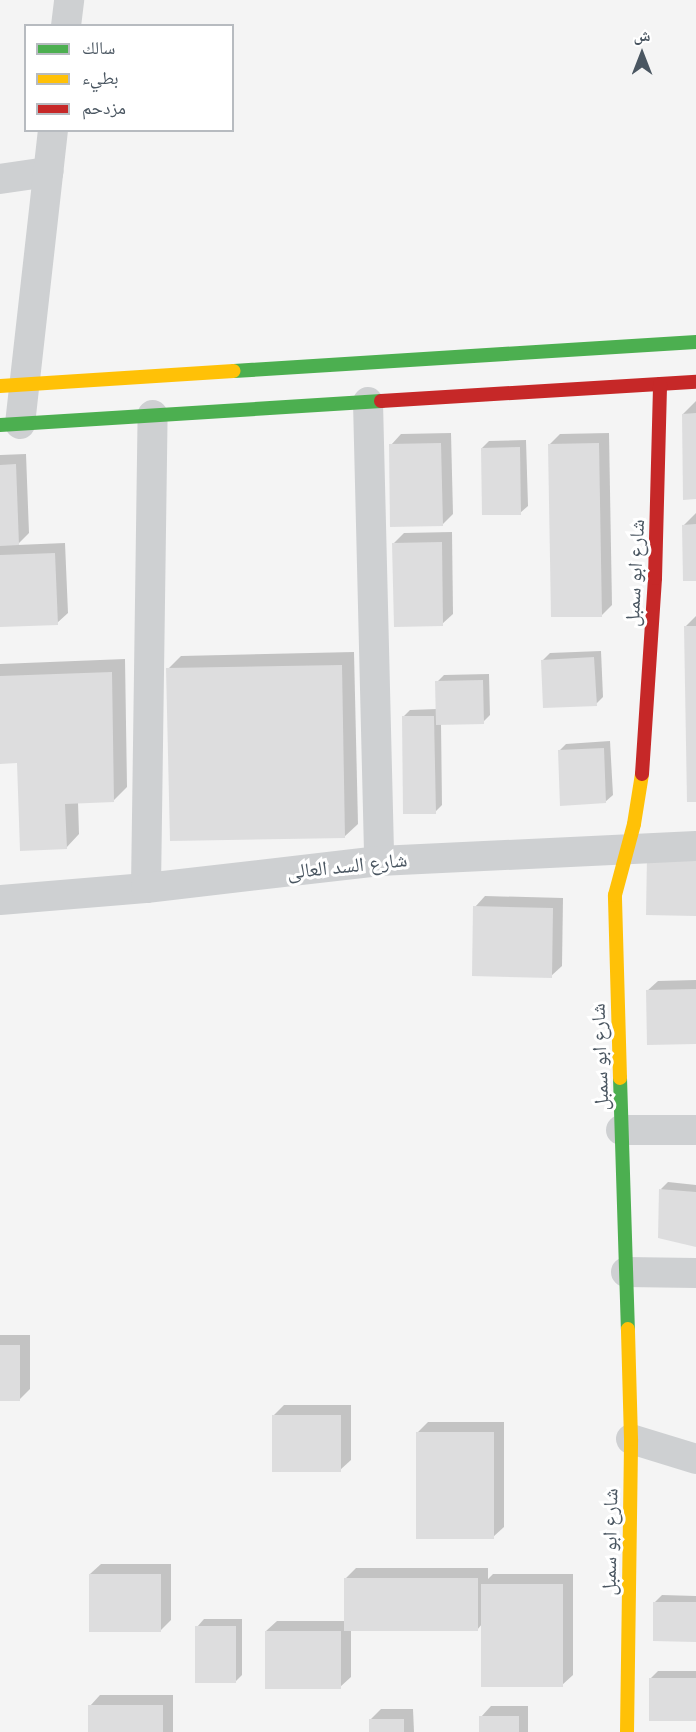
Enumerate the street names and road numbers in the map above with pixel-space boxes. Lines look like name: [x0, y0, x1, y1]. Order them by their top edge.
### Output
street label: شارع ابو سمبل: [620, 519, 650, 627]
street label: شارع السد العالى: [286, 848, 408, 884]
street label: شارع ابو سمبل: [586, 1003, 614, 1111]
street label: شارع ابو سمبل: [597, 1488, 623, 1596]

